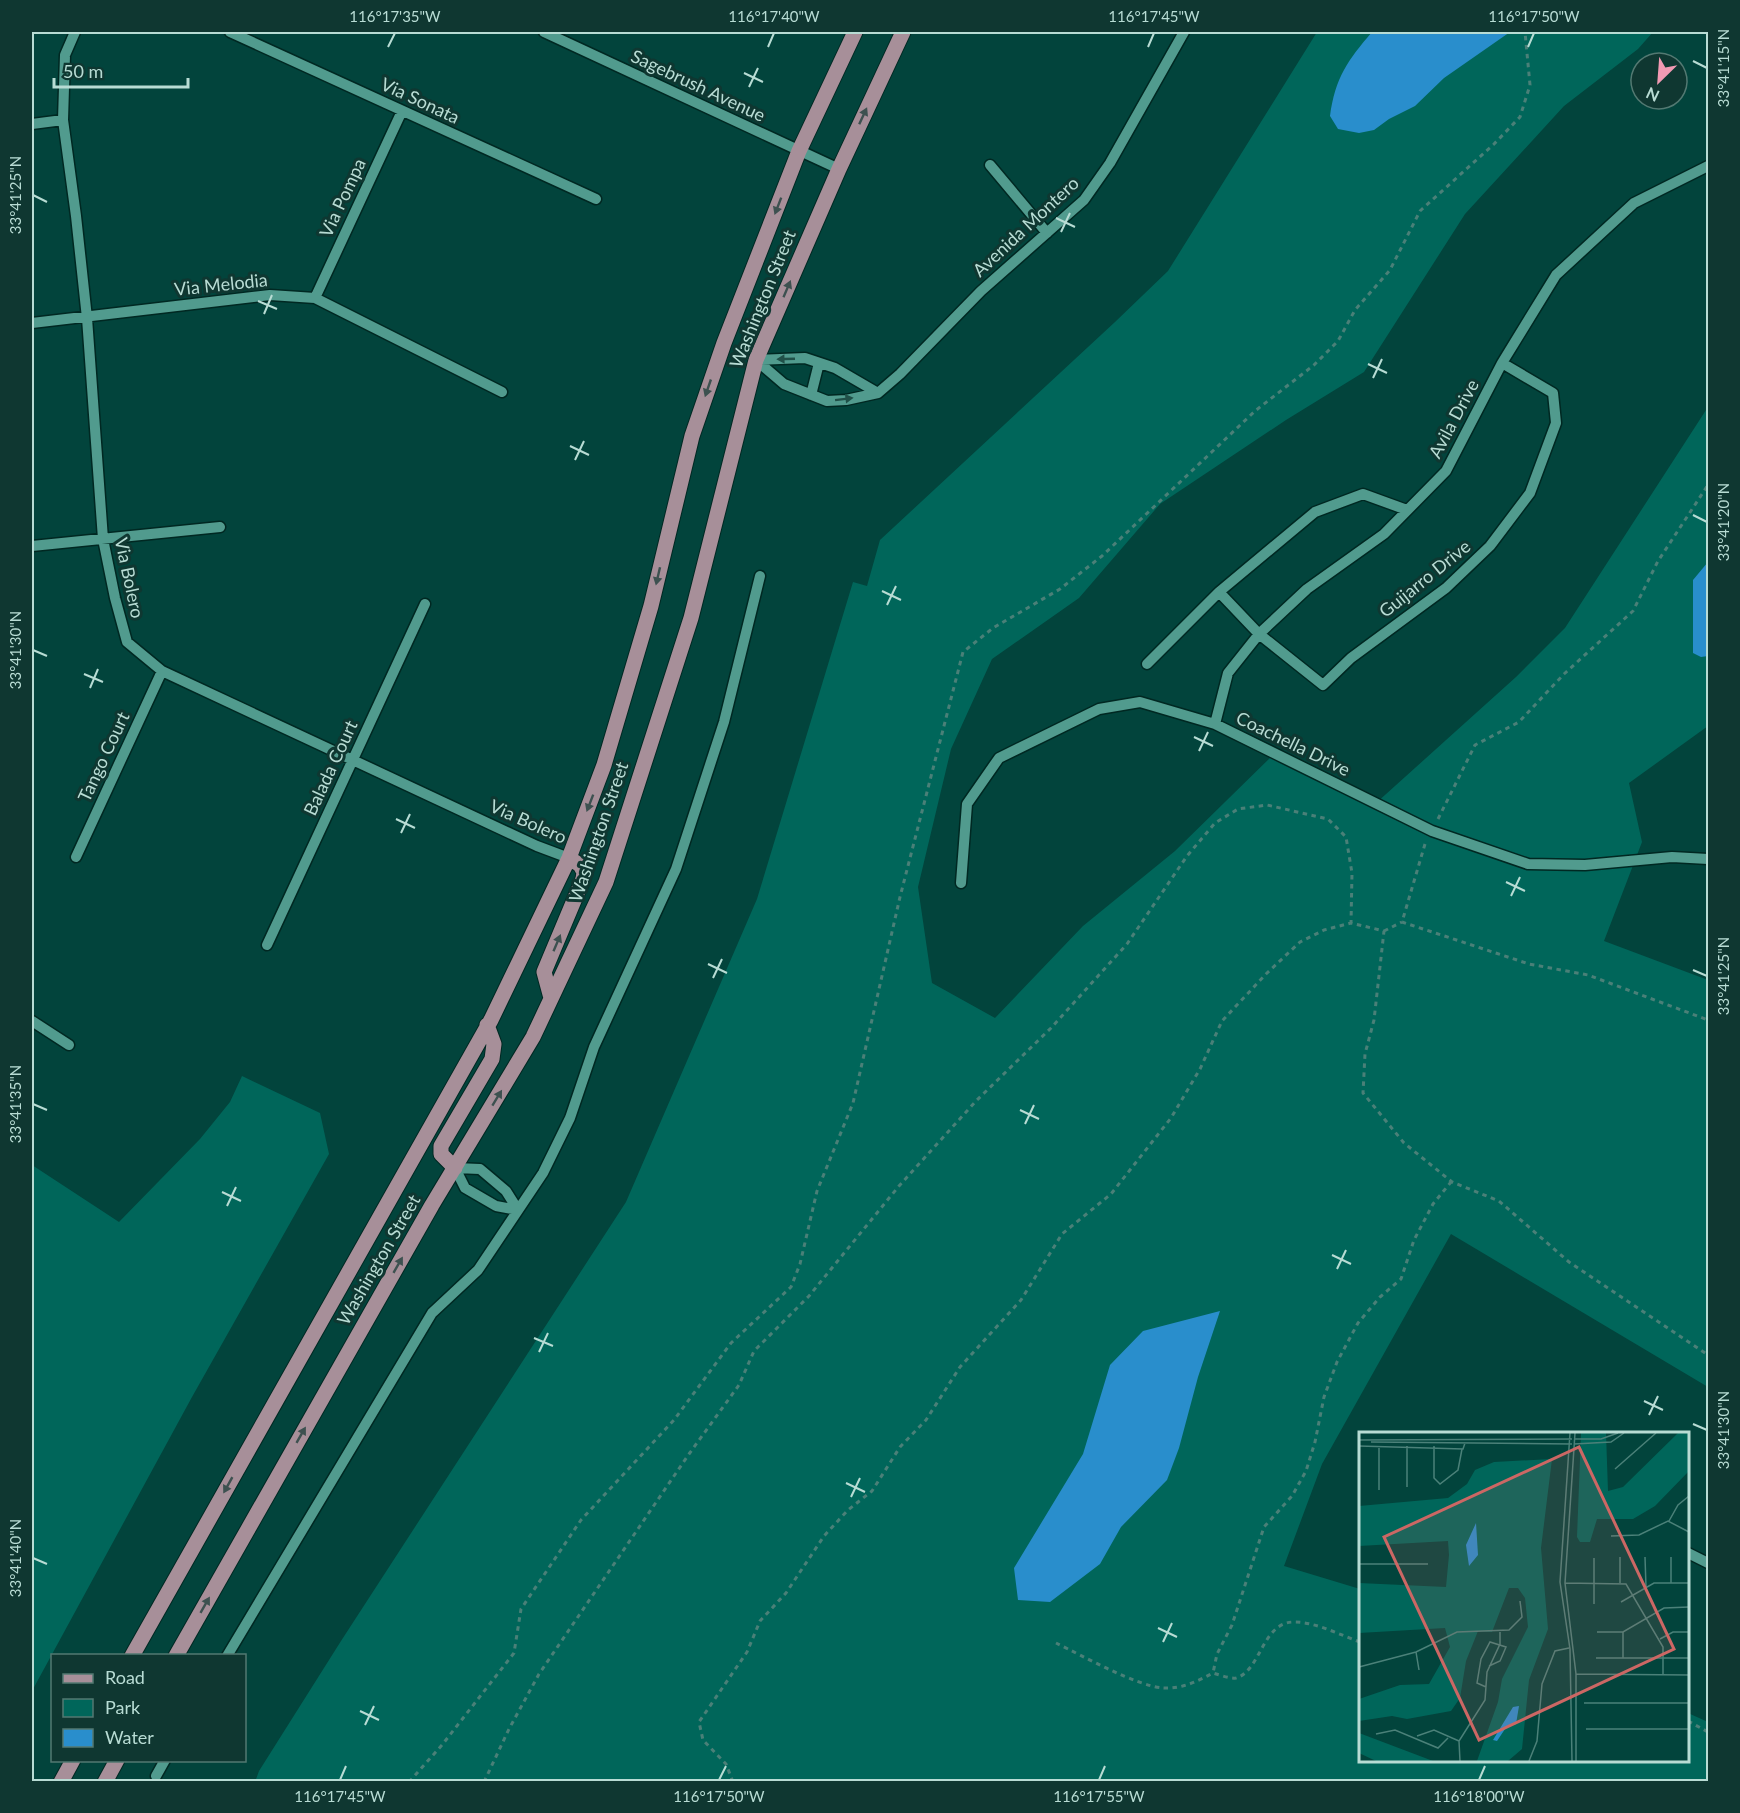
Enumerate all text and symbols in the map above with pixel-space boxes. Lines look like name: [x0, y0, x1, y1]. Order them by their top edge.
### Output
text: 116°17'35"W: [349, 7, 441, 25]
text: 116°17'40"W: [728, 7, 820, 25]
text: 116°17'45"W: [1108, 7, 1200, 25]
text: 116°17'50"W: [1488, 7, 1580, 25]
text: 33°41'15"N: [1714, 29, 1732, 107]
street label: Sagebrush Avenue: [628, 44, 769, 126]
scale bar: [54, 51, 188, 89]
north arrow: [1629, 51, 1689, 111]
text: 50 m: [63, 60, 103, 82]
street label: Via Sonata: [378, 72, 463, 128]
text: N: [1643, 84, 1662, 106]
one-way arrow: [859, 108, 868, 125]
street label: Via Pompa: [314, 155, 370, 240]
text: 33°41'25"N: [6, 156, 24, 234]
street label: Avenida Montero: [968, 172, 1083, 281]
one-way arrow: [772, 197, 782, 215]
street label: Washington Street: [724, 226, 800, 371]
street label: Via Melodia: [173, 268, 269, 300]
one-way arrow: [782, 279, 792, 297]
one-way arrow: [776, 354, 795, 363]
street label: Avila Drive: [1423, 375, 1483, 462]
one-way arrow: [703, 379, 713, 397]
one-way arrow: [835, 395, 854, 404]
text: 33°41'20"N: [1714, 483, 1732, 561]
street label: Via Bolero: [111, 535, 149, 620]
street label: Guijarro Drive: [1374, 535, 1474, 622]
one-way arrow: [653, 567, 663, 586]
text: 33°41'30"N: [6, 611, 24, 689]
street label: Coachella Drive: [1233, 706, 1354, 780]
street label: Tango Court: [73, 708, 134, 805]
street label: Balada Court: [298, 716, 362, 819]
street label: Washington Street: [564, 758, 633, 905]
street label: Via Bolero: [487, 794, 570, 848]
one-way arrow: [584, 794, 594, 812]
one-way arrow: [552, 933, 562, 951]
text: 33°41'25"N: [1714, 937, 1732, 1015]
text: 33°41'35"N: [6, 1065, 24, 1143]
one-way arrow: [492, 1089, 502, 1106]
street label: Washington Street: [332, 1190, 425, 1329]
one-way arrow: [393, 1257, 403, 1274]
text: 33°41'30"N: [1714, 1391, 1732, 1469]
one-way arrow: [296, 1427, 307, 1443]
inset map: [1359, 1432, 1689, 1762]
one-way arrow: [222, 1477, 233, 1493]
text: 33°41'40"N: [6, 1519, 24, 1597]
one-way arrow: [200, 1596, 210, 1613]
legend: [51, 1654, 246, 1762]
text: Road: [105, 1666, 145, 1688]
text: Park: [105, 1696, 141, 1718]
text: Water: [105, 1726, 154, 1748]
text: 116°17'45"W: [294, 1787, 386, 1805]
text: 116°17'50"W: [673, 1787, 765, 1805]
text: 116°17'55"W: [1053, 1787, 1145, 1805]
text: 116°18'00"W: [1433, 1787, 1525, 1805]

